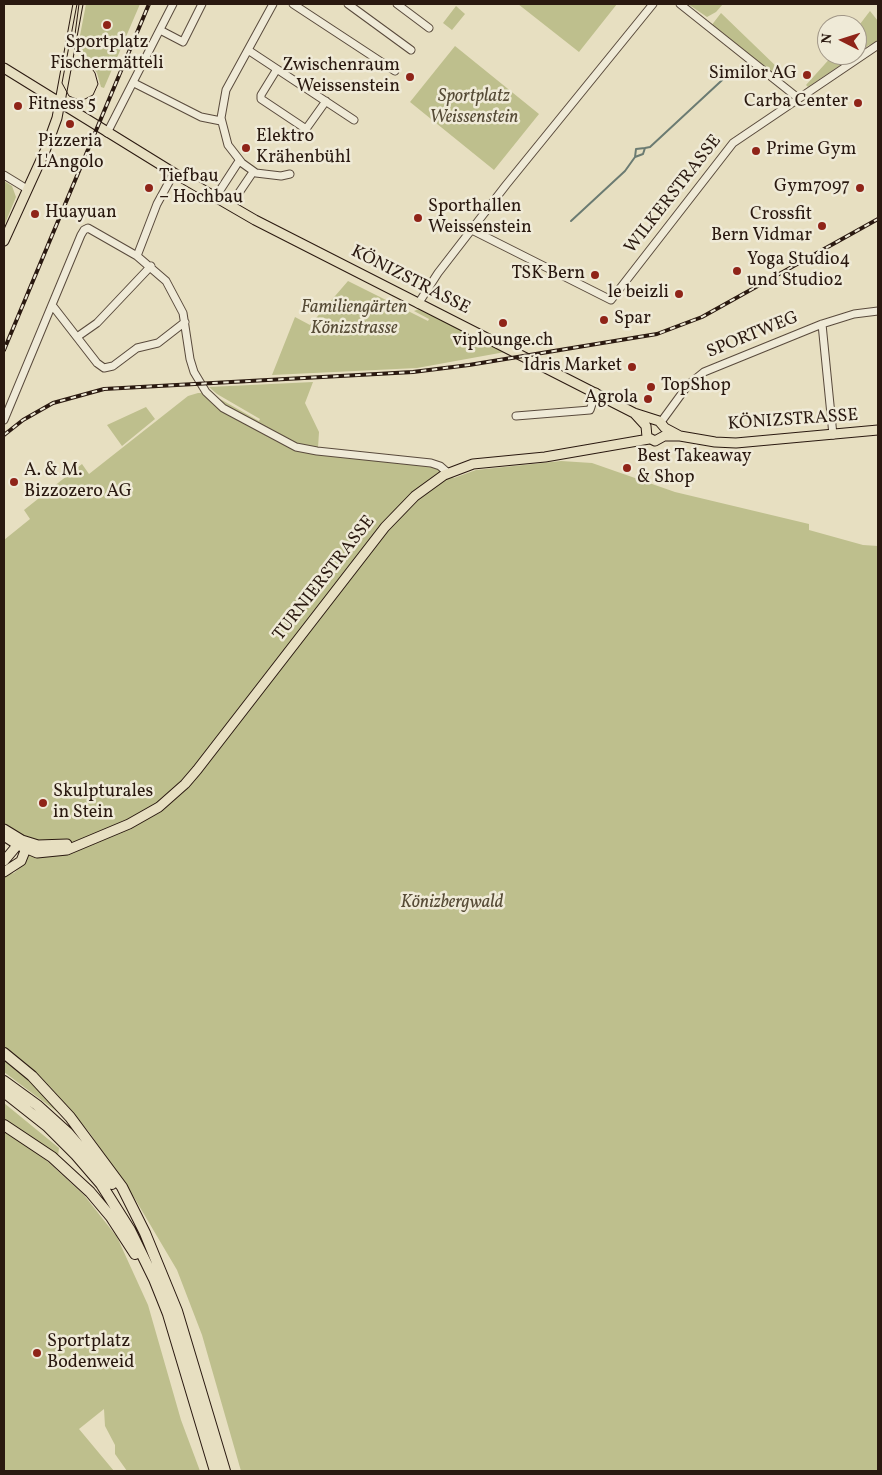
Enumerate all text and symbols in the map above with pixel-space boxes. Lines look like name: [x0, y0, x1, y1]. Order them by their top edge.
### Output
north arrow: [817, 15, 867, 65]
marker: Sportplatz Fischermätteli: [101, 19, 113, 31]
place label: Sportplatz Fischermätteli: [50, 33, 164, 76]
text: N: [818, 33, 837, 45]
place label: Zwischenraum Weissenstein: [282, 56, 400, 98]
place label: Similor AG: [709, 64, 797, 86]
marker: Similor AG: [801, 69, 813, 81]
marker: Zwischenraum Weissenstein: [404, 71, 416, 83]
park label: Sportplatz Weissenstein: [430, 87, 518, 130]
place label: Carba Center: [744, 92, 848, 114]
place label: Fitness 5: [28, 95, 96, 117]
marker: Carba Center: [852, 97, 864, 109]
marker: Fitness 5: [12, 100, 24, 112]
marker: Pizzeria L'Angolo: [64, 118, 76, 130]
place label: Elektro Krähenbühl: [256, 127, 351, 170]
street label: WILKERSTRASSE: [621, 131, 727, 259]
place label: Pizzeria L'Angolo: [36, 132, 104, 174]
place label: Prime Gym: [766, 140, 856, 162]
marker: Elektro Krähenbühl: [240, 142, 252, 154]
marker: Prime Gym: [750, 145, 762, 157]
place label: Tiefbau – Hochbau: [159, 167, 243, 210]
place label: Gym7097: [774, 177, 850, 199]
marker: Tiefbau – Hochbau: [143, 182, 155, 194]
marker: Gym7097: [854, 182, 866, 194]
place label: Sporthallen Weissenstein: [428, 197, 532, 240]
place label: Huayuan: [45, 203, 117, 225]
place label: Crossfit Bern Vidmar: [711, 205, 812, 248]
marker: Huayuan: [29, 208, 41, 220]
marker: Sporthallen Weissenstein: [412, 212, 424, 224]
marker: Crossfit Bern Vidmar: [816, 220, 828, 232]
street label: KÖNIZSTRASSE: [347, 242, 473, 320]
place label: Yoga Studio4 und Studio2: [747, 250, 850, 292]
place label: TSK Bern: [511, 264, 585, 286]
marker: Yoga Studio4 und Studio2: [731, 265, 743, 277]
marker: TSK Bern: [589, 269, 601, 281]
place label: le beizli: [608, 283, 669, 305]
marker: le beizli: [673, 288, 685, 300]
park label: Familiengärten Könizstrasse: [301, 298, 407, 340]
street label: SPORTWEG: [704, 308, 802, 364]
place label: Spar: [614, 309, 651, 331]
marker: Spar: [598, 314, 610, 326]
marker: viplounge.ch: [497, 317, 509, 329]
place label: viplounge.ch: [452, 331, 554, 353]
place label: Idris Market: [524, 356, 622, 378]
marker: Idris Market: [626, 361, 638, 373]
place label: TopShop: [661, 376, 731, 398]
marker: TopShop: [645, 381, 657, 393]
place label: Agrola: [585, 388, 638, 410]
marker: Agrola: [642, 393, 654, 405]
street label: KÖNIZSTRASSE: [727, 406, 859, 436]
place label: Best Takeaway & Shop: [637, 447, 751, 489]
place label: A. & M. Bizzozero AG: [24, 461, 132, 504]
marker: Best Takeaway & Shop: [621, 462, 633, 474]
marker: A. & M. Bizzozero AG: [8, 476, 20, 488]
street label: TURNIERSTRASSE: [269, 512, 381, 646]
place label: Skulpturales in Stein: [53, 782, 153, 824]
marker: Skulpturales in Stein: [37, 797, 49, 809]
park label: Könizbergwald: [400, 893, 504, 915]
place label: Sportplatz Bodenweid: [47, 1332, 134, 1375]
marker: Sportplatz Bodenweid: [31, 1347, 43, 1359]

